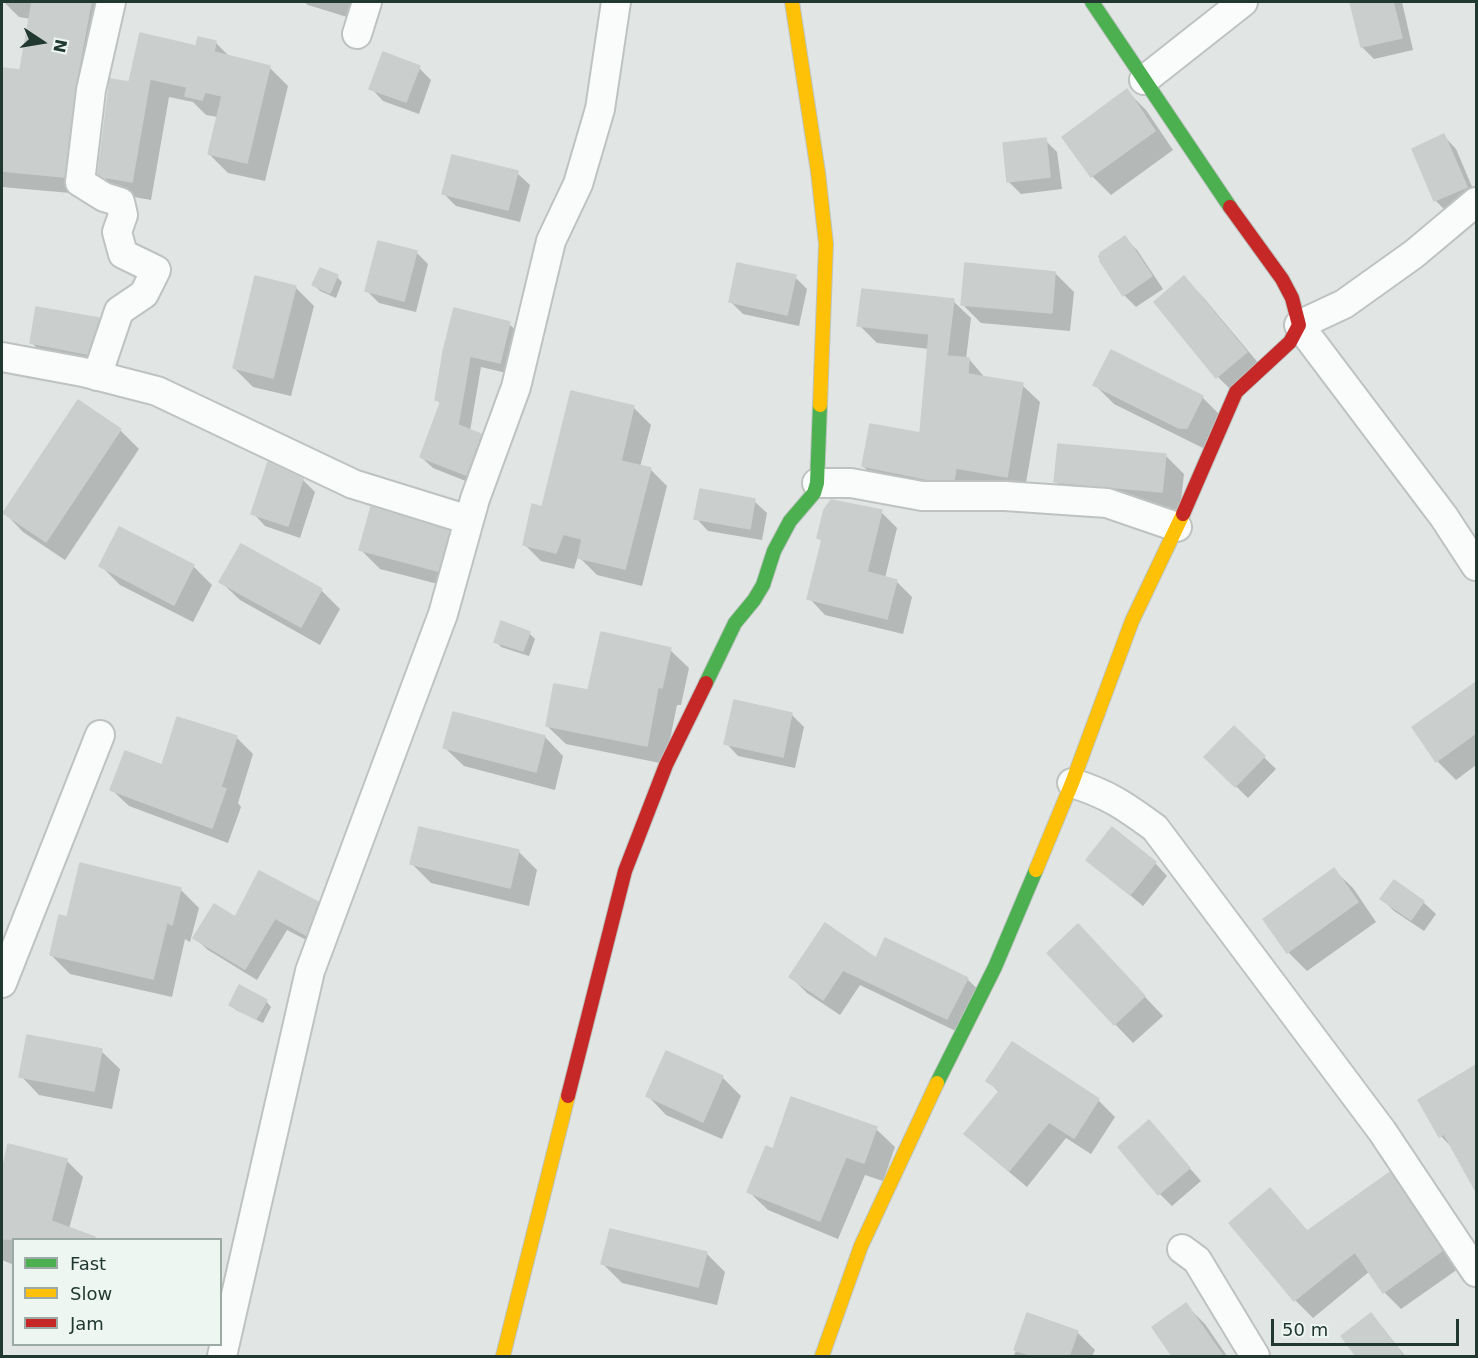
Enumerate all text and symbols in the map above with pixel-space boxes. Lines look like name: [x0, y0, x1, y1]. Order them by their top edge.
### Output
north arrow: [12, 12, 72, 72]
text: N: [49, 37, 71, 54]
legend: [12, 1238, 222, 1346]
text: Fast: [70, 1253, 106, 1274]
text: Slow: [70, 1283, 112, 1304]
scale bar: [1274, 1307, 1462, 1345]
text: Jam: [70, 1313, 104, 1334]
text: 50 m: [1282, 1319, 1328, 1340]

